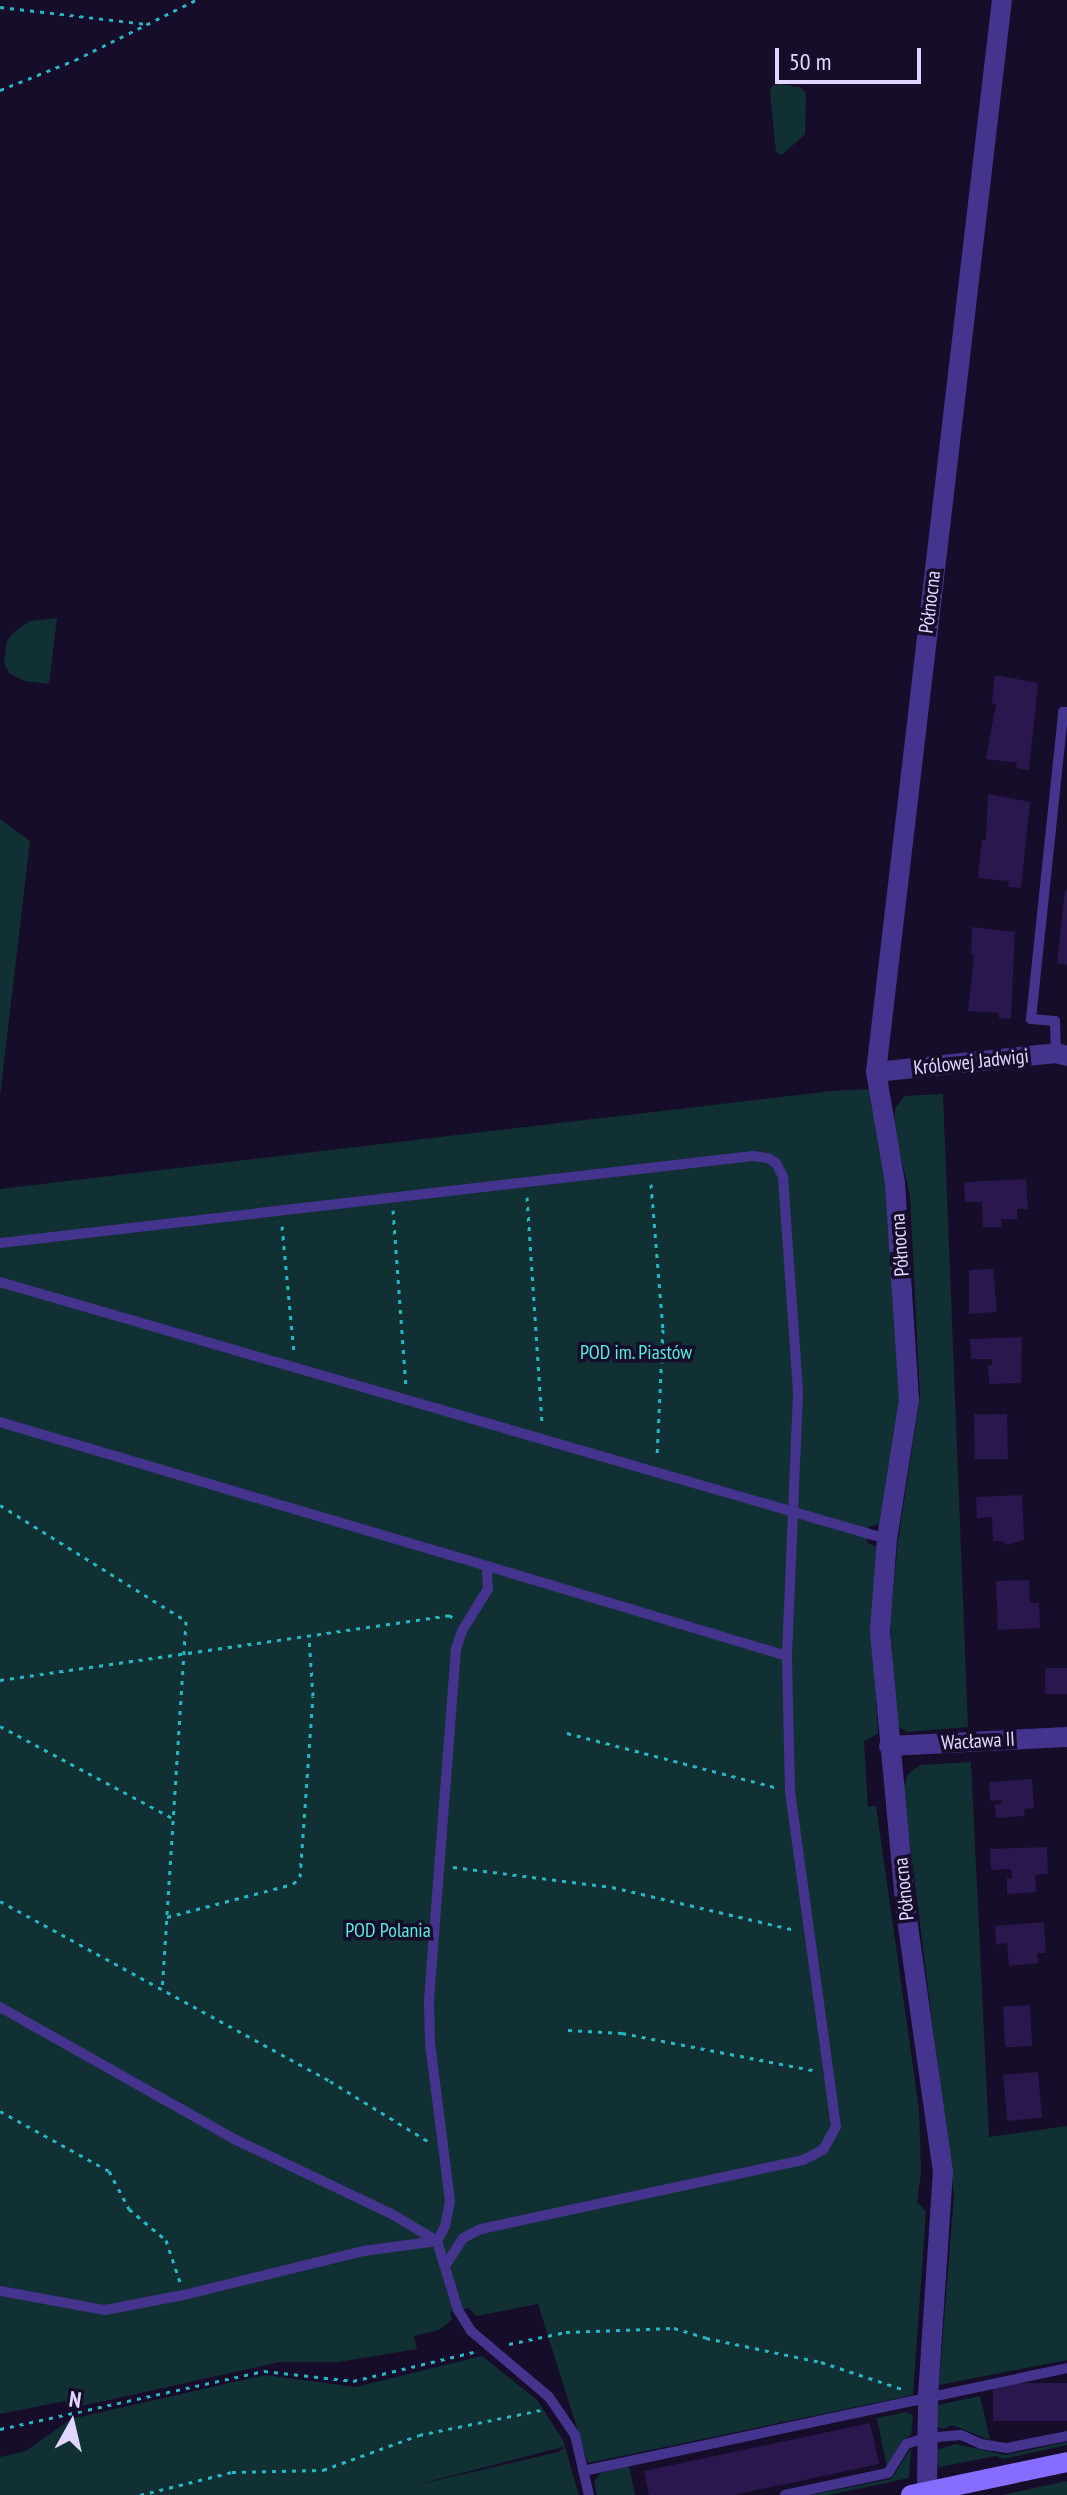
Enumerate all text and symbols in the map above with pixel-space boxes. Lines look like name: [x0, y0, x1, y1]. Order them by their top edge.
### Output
scale bar: [779, 32, 925, 82]
text: 50 m: [789, 46, 831, 77]
street label: Północna: [914, 569, 946, 635]
street label: Królowej Jadwigi: [912, 1044, 1030, 1080]
street label: Północna: [886, 1213, 914, 1277]
park label: POD im. Piastów: [579, 1340, 693, 1364]
street label: Wacława II: [940, 1727, 1016, 1755]
street label: Północna: [889, 1856, 919, 1922]
park label: POD Polania: [345, 1918, 431, 1942]
north arrow: [32, 2383, 112, 2463]
text: N: [67, 2385, 83, 2414]

